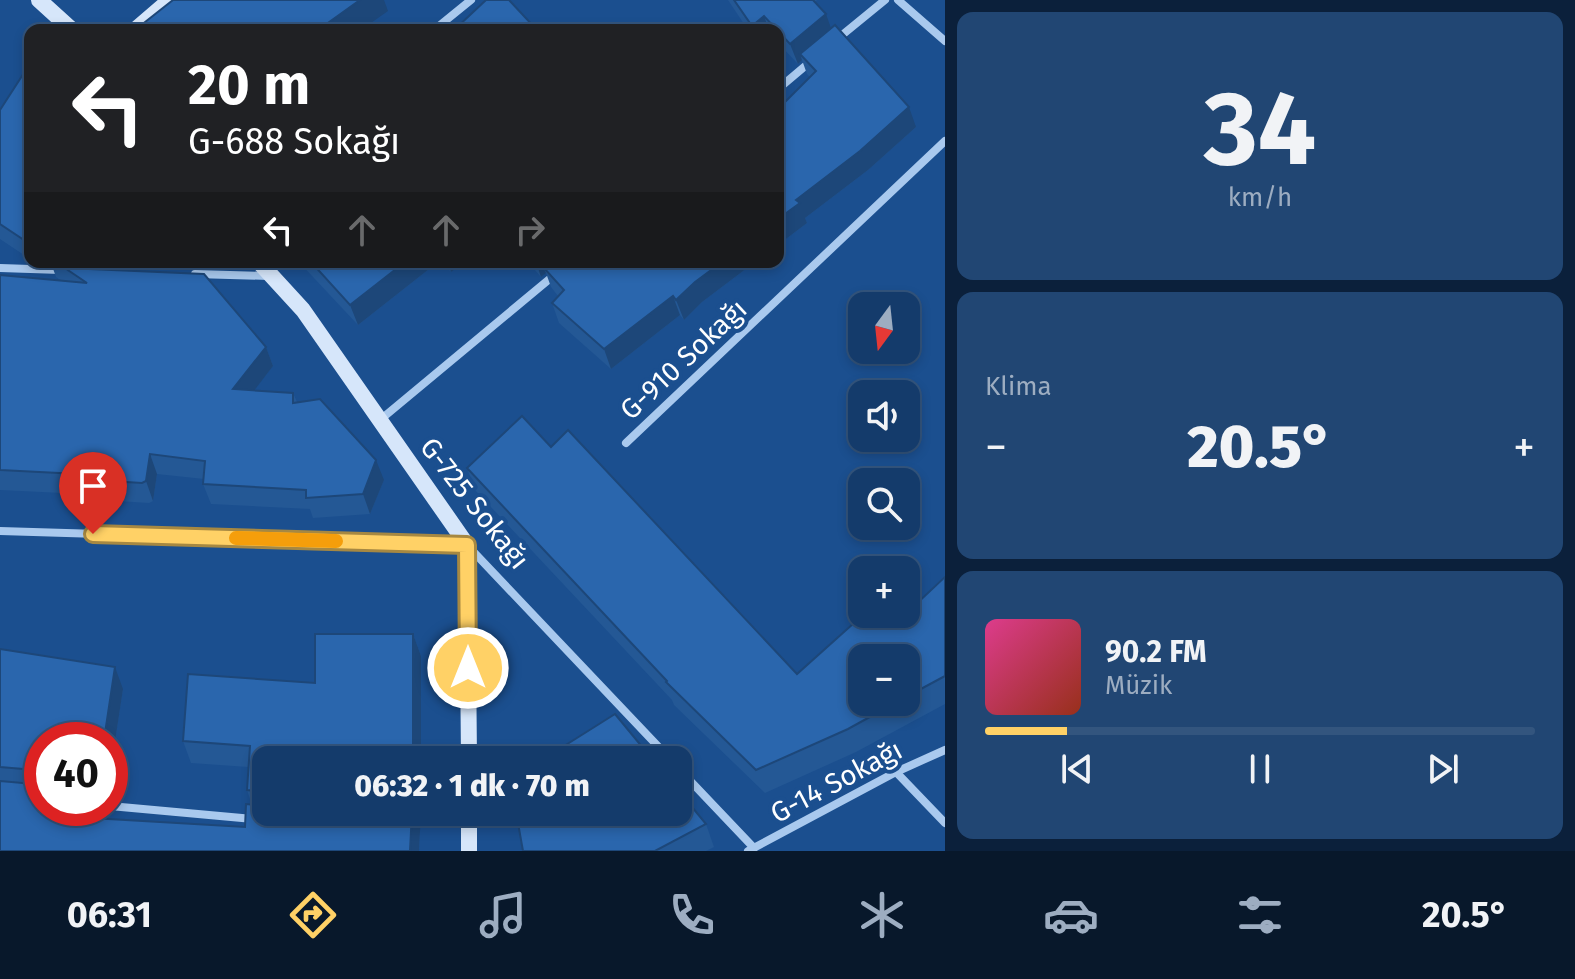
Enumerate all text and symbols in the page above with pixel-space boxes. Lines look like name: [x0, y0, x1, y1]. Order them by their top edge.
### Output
text: 20 m: [188, 52, 310, 119]
icon: left: [56, 56, 160, 160]
text: 34: [1204, 67, 1316, 192]
text: G-688 Sokağı: [188, 120, 400, 164]
text: km/h: [1228, 182, 1292, 213]
icon: left: [256, 208, 300, 252]
icon: ahead: [340, 208, 384, 252]
icon: ahead: [424, 208, 468, 252]
icon: right: [508, 208, 552, 252]
street label: G-910 Sokağı: [613, 292, 753, 426]
north arrow: [848, 292, 920, 364]
map controls: [848, 292, 920, 716]
text: Klima: [985, 371, 1052, 402]
button: sound: [848, 380, 920, 452]
text: 20.5°: [1187, 411, 1333, 483]
text: −: [985, 421, 1007, 474]
text: +: [1513, 421, 1535, 474]
street label: G-725 Sokağı: [413, 431, 536, 576]
pin: [59, 452, 127, 534]
icon: arrive: [71, 464, 115, 508]
button: search: [848, 468, 920, 540]
button: +: [848, 556, 920, 628]
position arrow: [426, 626, 510, 710]
text: 90.2 FM: [1105, 634, 1207, 670]
button: −: [848, 644, 920, 716]
text: Müzik: [1105, 670, 1172, 701]
speed limit sign: 40: [24, 722, 128, 826]
street label: G-14 Sokağı: [765, 733, 908, 830]
icon: previous: [1055, 747, 1099, 791]
icon: pause: [1238, 747, 1282, 791]
icon: next: [1421, 747, 1465, 791]
text: 06:32 · 1 dk · 70 m: [354, 768, 590, 804]
icon: directions: [285, 887, 341, 943]
icon: music: [475, 887, 531, 943]
icon: phone: [664, 887, 720, 943]
icon: climate: [854, 887, 910, 943]
icon: car: [1043, 887, 1099, 943]
icon: filters: [1232, 887, 1288, 943]
text: 06:31: [67, 893, 152, 937]
text: 20.5°: [1422, 893, 1508, 937]

